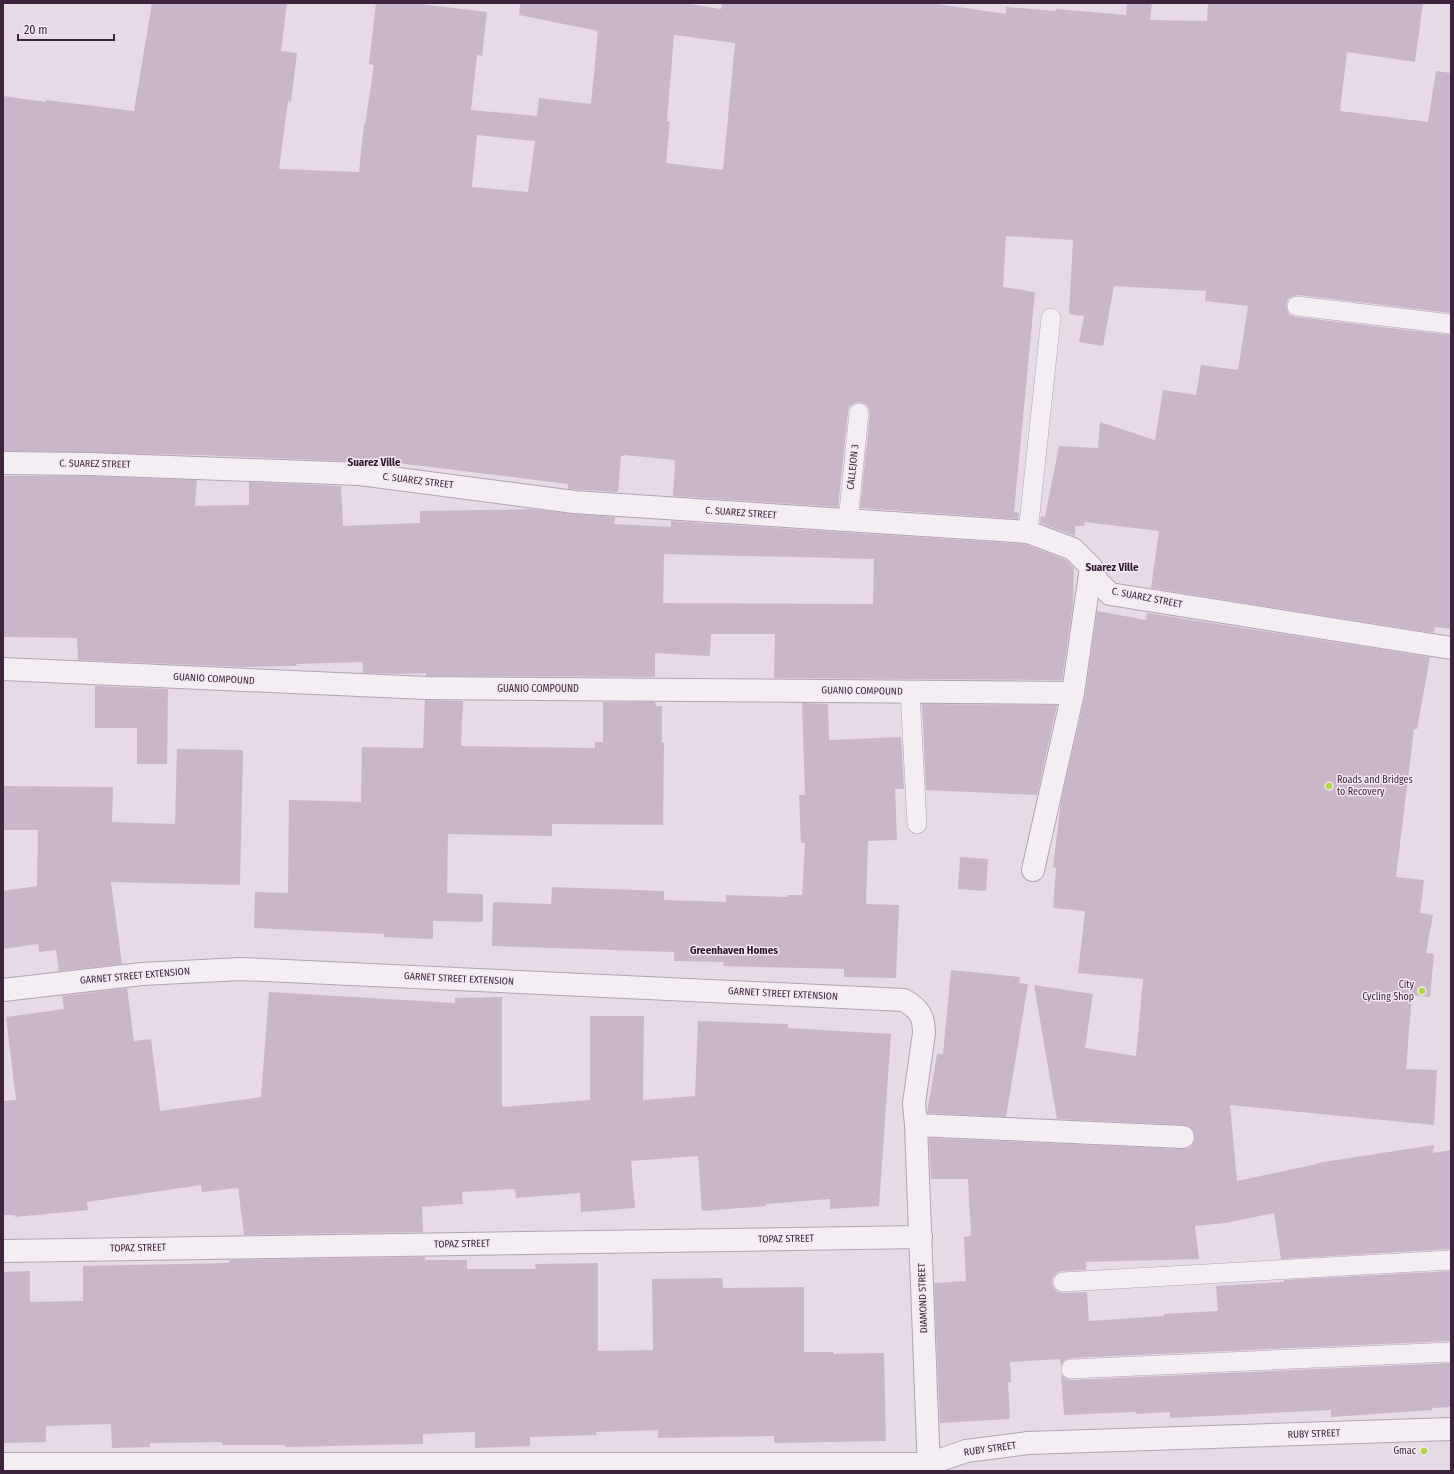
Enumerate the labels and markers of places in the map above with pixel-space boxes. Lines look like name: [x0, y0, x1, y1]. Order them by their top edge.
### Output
place label: Roads and Bridges to Recovery: [1337, 774, 1413, 798]
marker: Roads and Bridges to Recovery: [1324, 781, 1334, 791]
place label: City Cycling Shop: [1362, 979, 1415, 1003]
marker: City Cycling Shop: [1417, 986, 1427, 996]
place label: Gmac: [1393, 1445, 1417, 1457]
marker: Gmac: [1419, 1446, 1429, 1456]

